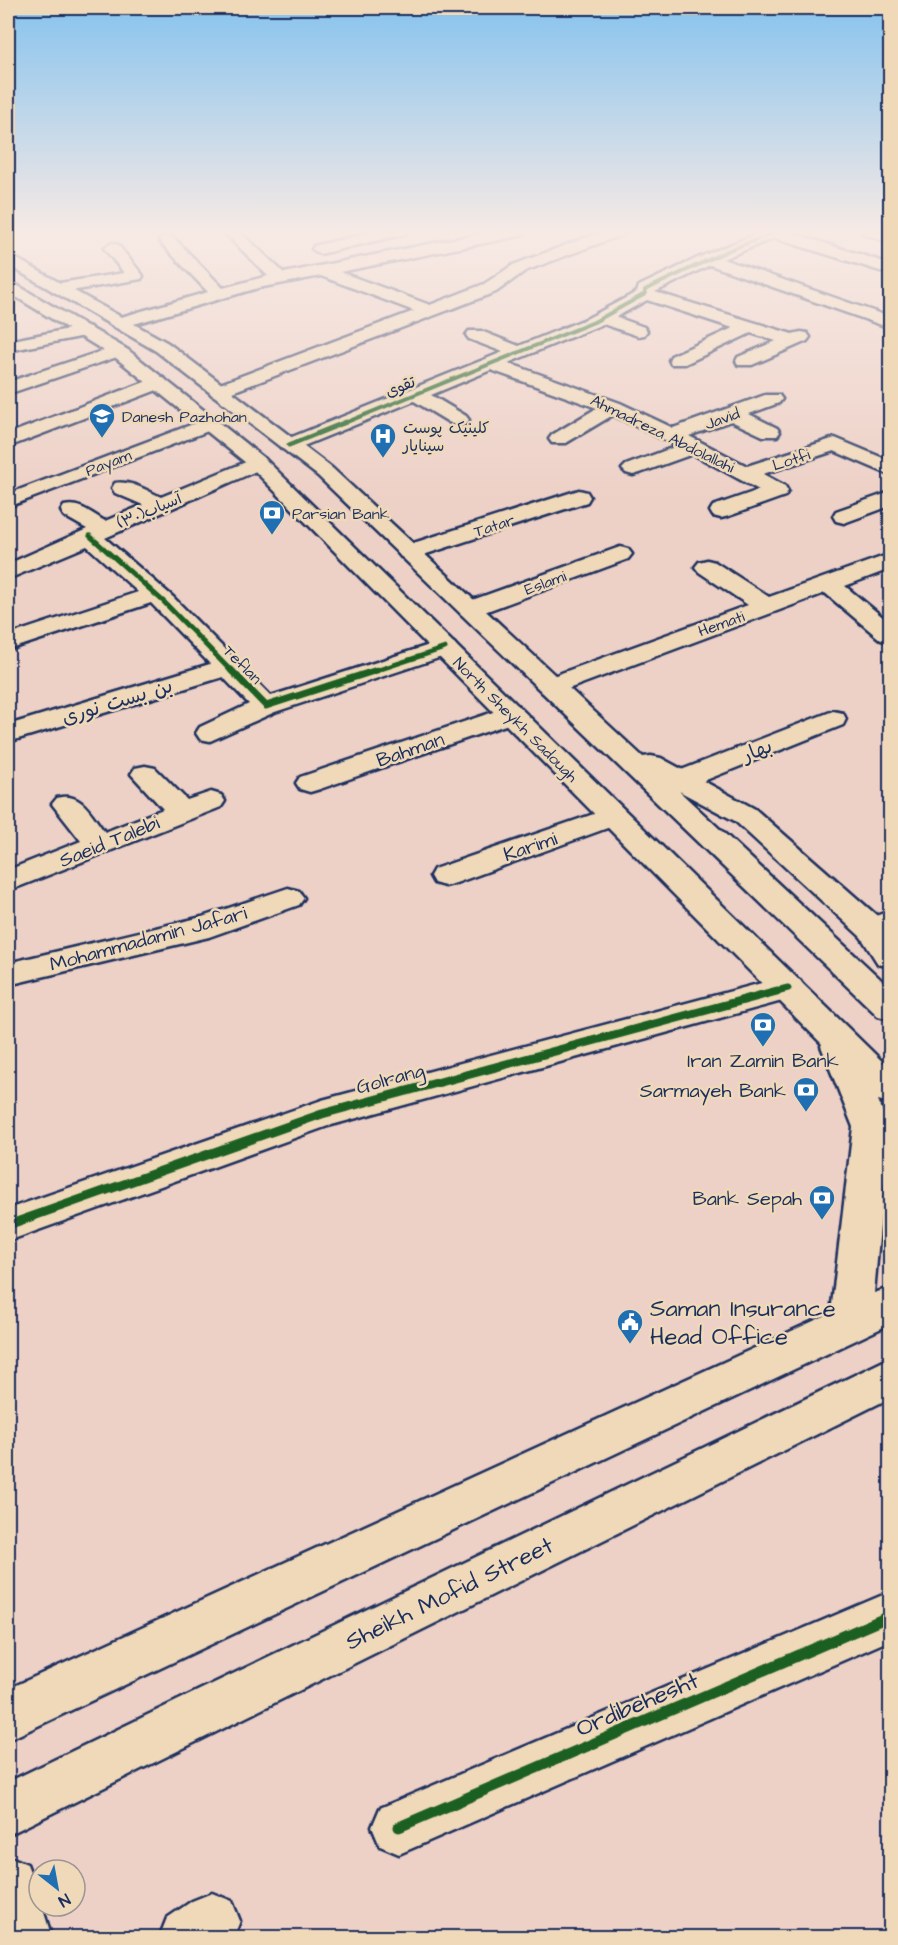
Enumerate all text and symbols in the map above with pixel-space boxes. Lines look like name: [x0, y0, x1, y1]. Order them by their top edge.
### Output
street label: تقوی: [382, 371, 419, 403]
street label: Ahmadreza Abdolallahi: [587, 389, 739, 479]
school or university icon: Danesh Pazhohan: [87, 401, 117, 439]
street label: Javid: [702, 403, 743, 435]
place label: Danesh Pazhohan: [122, 406, 247, 428]
place label: کلینیک پوست سینایار: [401, 417, 489, 457]
hospital icon: کلینیک پوست سینایار: [368, 421, 398, 459]
street label: Lotfi: [770, 443, 814, 476]
street label: Payam: [82, 444, 135, 483]
street label: آسیاب(۳۰): [114, 487, 186, 534]
bank icon: Parsian Bank: [257, 498, 287, 536]
place label: Parsian Bank: [292, 503, 390, 525]
street label: Tatar: [471, 509, 518, 543]
street label: Eslami: [521, 565, 570, 601]
street label: Hemati: [695, 605, 748, 642]
street label: Teflan: [218, 640, 267, 689]
street label: North Sheykh Sadough: [447, 652, 583, 788]
street label: بن بست نوری: [58, 672, 176, 732]
street label: Bahman: [373, 725, 448, 775]
street label: بهار: [736, 732, 777, 770]
street label: Saeid Talebi: [55, 809, 164, 875]
street label: Karimi: [500, 825, 561, 869]
street label: Mohammadamin Jafari: [47, 899, 250, 979]
bank icon: Iran Zamin Bank: [748, 1010, 778, 1048]
place label: Iran Zamin Bank: [687, 1047, 839, 1075]
street label: Golrang: [353, 1056, 428, 1102]
bank icon: Sarmayeh Bank: [791, 1075, 821, 1113]
place label: Sarmayeh Bank: [640, 1077, 786, 1106]
bank icon: Bank Sepah: [807, 1183, 837, 1221]
place label: Bank Sepah: [692, 1185, 802, 1213]
place label: Saman Insurance Head Office: [650, 1292, 836, 1354]
public building icon: Saman Insurance Head Office: [615, 1307, 645, 1345]
street label: Sheikh Mofid Street: [340, 1529, 559, 1659]
street label: Ordibehesht: [571, 1664, 704, 1746]
north arrow: [27, 1858, 87, 1918]
text: N: [54, 1888, 74, 1912]

